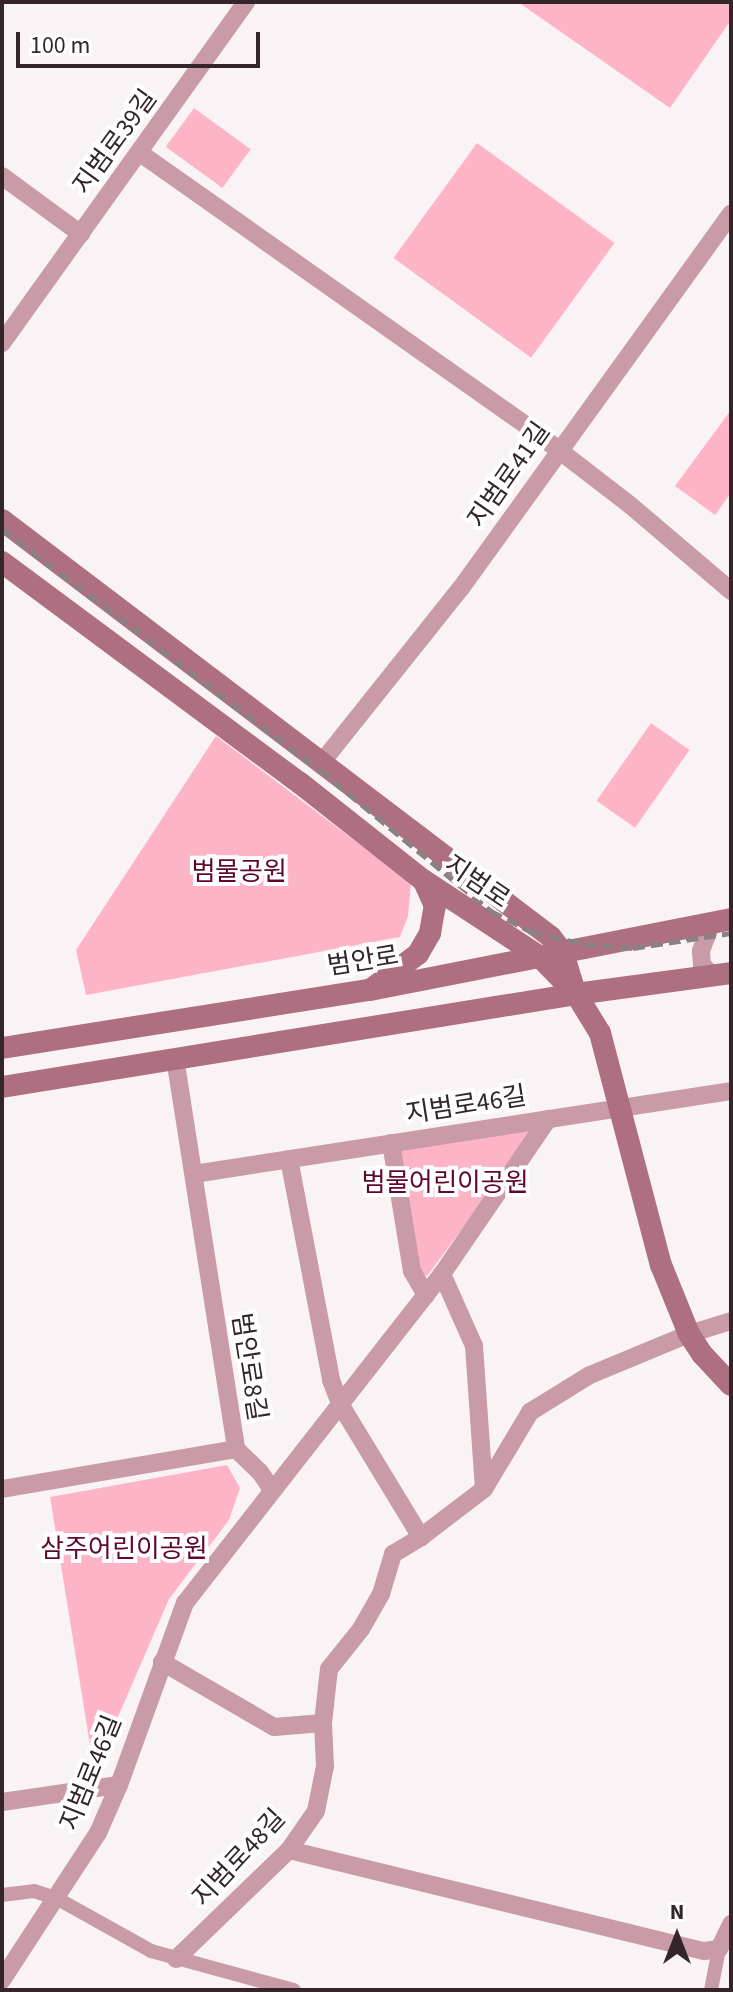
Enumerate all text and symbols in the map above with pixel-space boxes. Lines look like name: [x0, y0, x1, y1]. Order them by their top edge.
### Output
scale bar: [20, 16, 264, 66]
text: 100 m: [30, 28, 90, 63]
street label: 지범로39길: [67, 84, 163, 200]
street label: 지범로41길: [461, 416, 557, 534]
street label: 지범로: [439, 849, 515, 915]
park label: 범물공원: [191, 856, 287, 888]
street label: 범안로: [325, 940, 401, 982]
street label: 지범로46길: [404, 1080, 528, 1130]
park label: 범물어린이공원: [361, 1167, 529, 1199]
street label: 범안로8길: [225, 1311, 273, 1423]
park label: 삼주어린이공원: [40, 1533, 208, 1565]
street label: 지범로46길: [54, 1711, 128, 1835]
street label: 지범로48길: [186, 1803, 292, 1913]
north arrow: [637, 1896, 717, 1976]
text: N: [670, 1896, 684, 1928]

